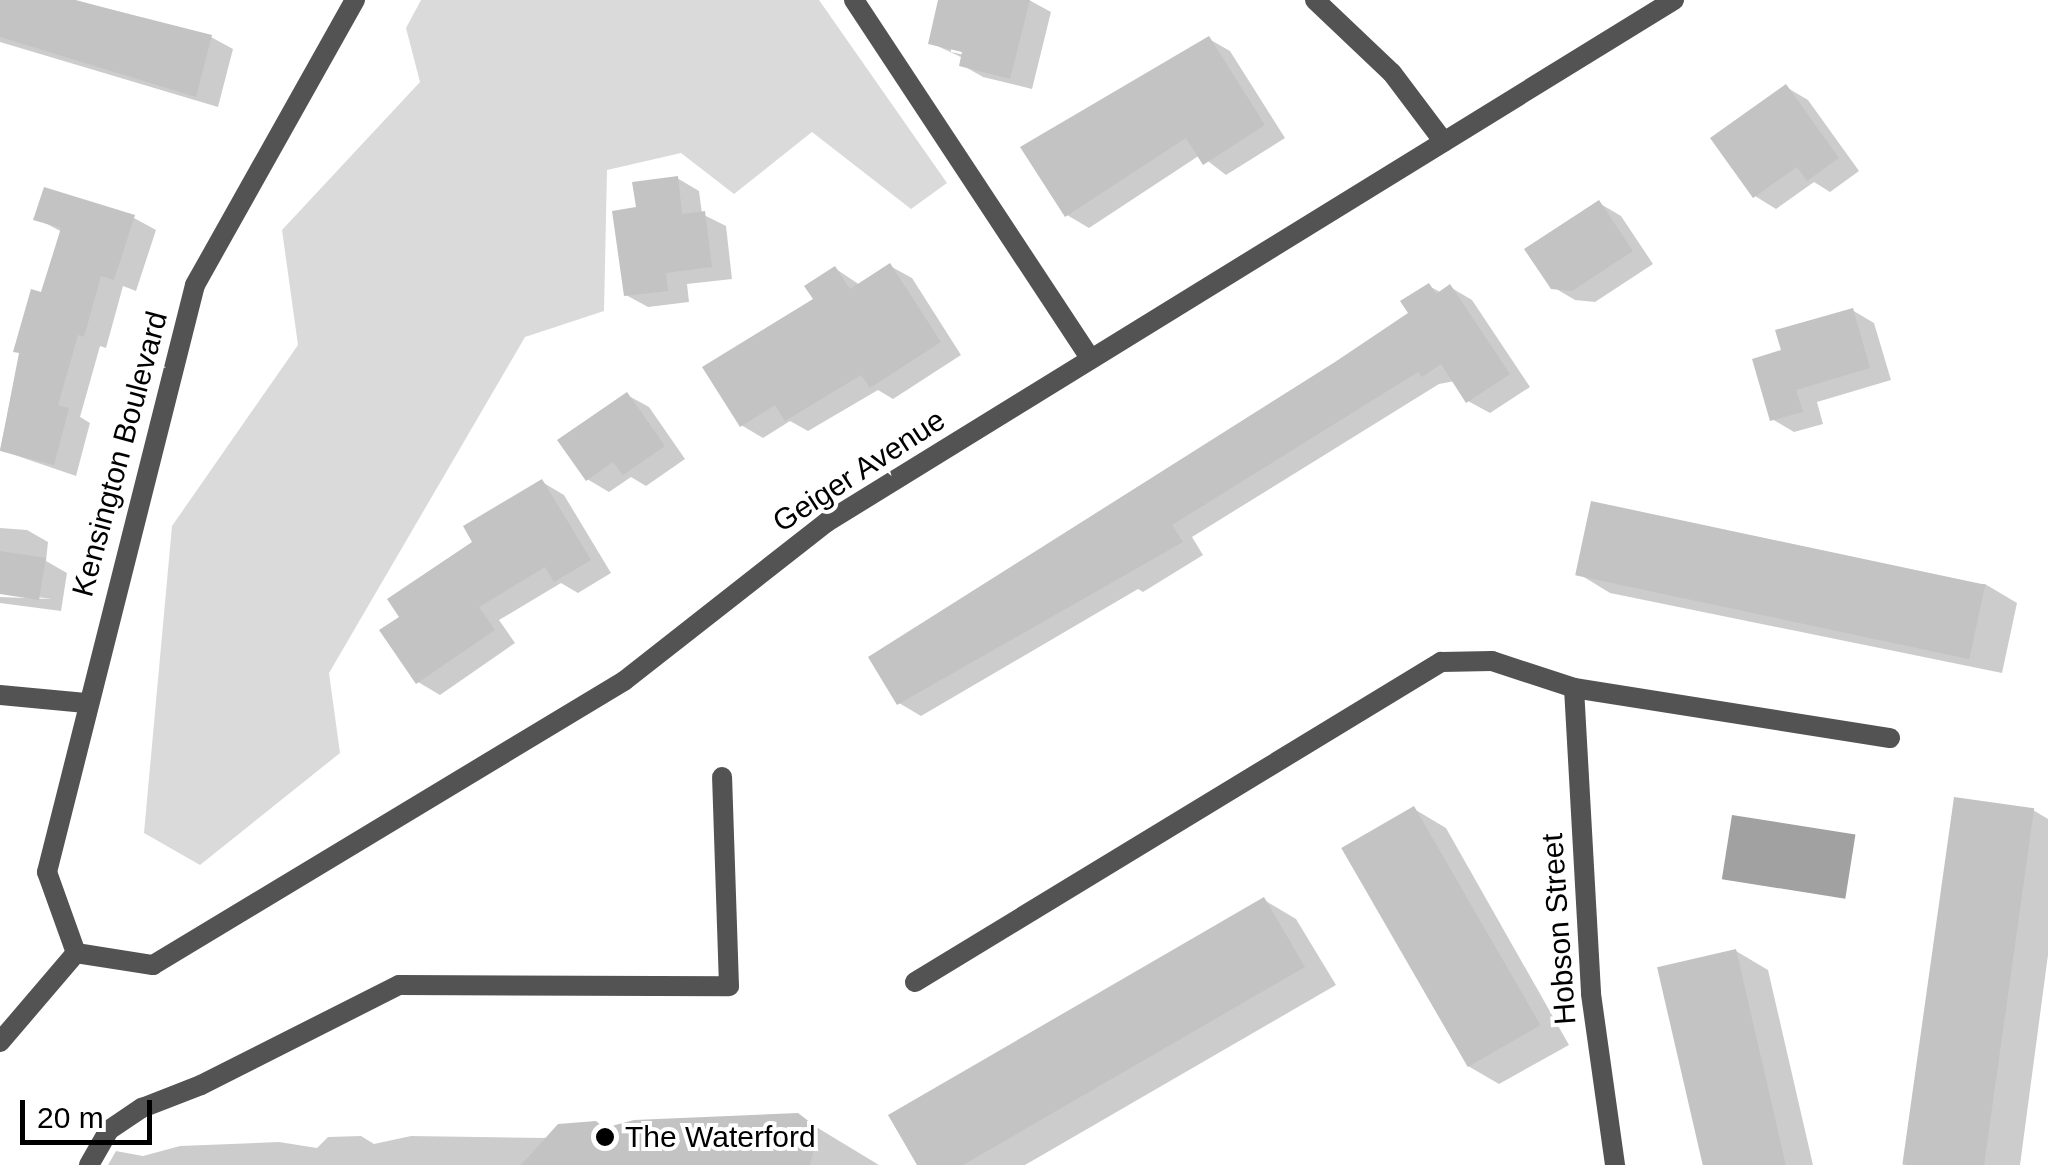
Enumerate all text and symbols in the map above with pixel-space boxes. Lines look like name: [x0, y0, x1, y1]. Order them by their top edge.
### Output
street label: Kensington Boulevard: [65, 308, 175, 600]
street label: Geiger Avenue: [766, 402, 952, 540]
street label: Hobson Street: [1534, 832, 1584, 1026]
scale bar: [25, 1080, 158, 1142]
text: 20 m: [37, 1101, 104, 1134]
place label: The Waterford: [625, 1119, 816, 1155]
marker: The Waterford: [594, 1126, 616, 1148]

